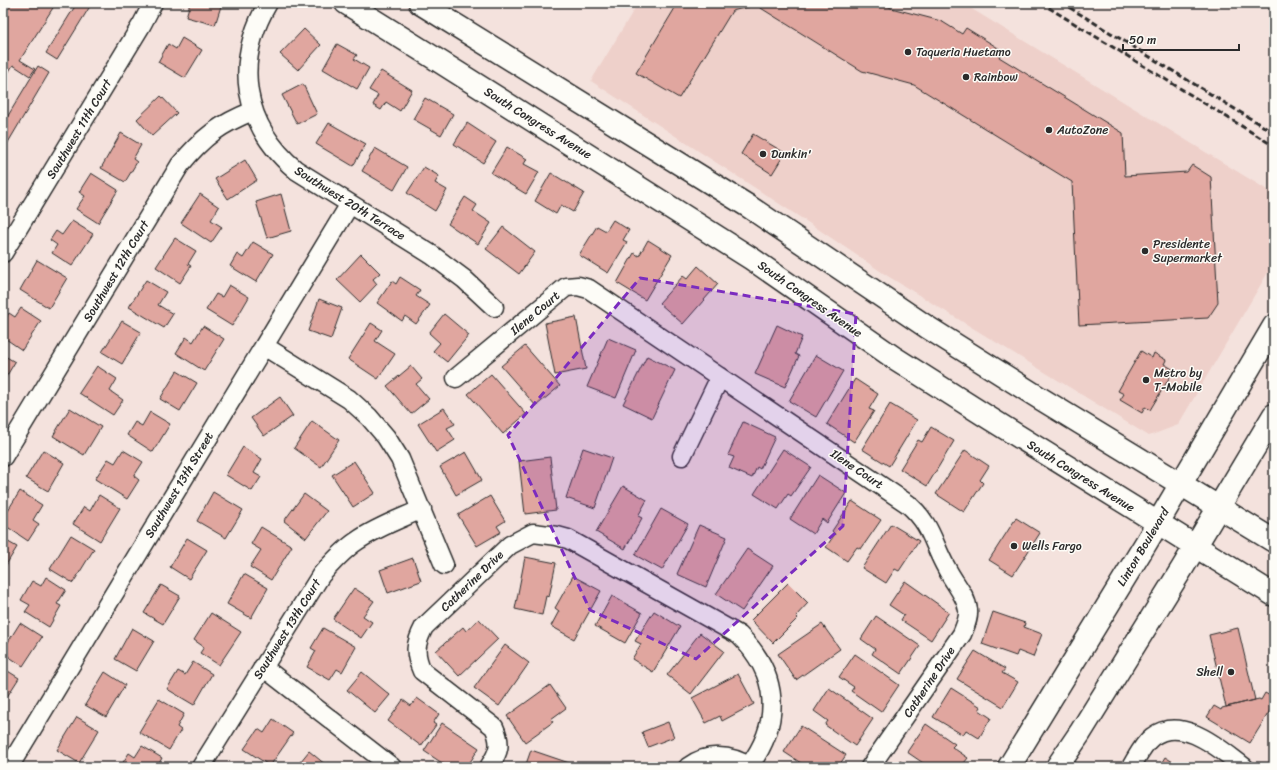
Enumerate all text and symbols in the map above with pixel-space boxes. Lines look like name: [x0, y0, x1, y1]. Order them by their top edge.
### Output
scale bar: [1123, 26, 1239, 52]
text: 50 m: [1129, 29, 1156, 51]
place label: Taqueria Huetamo: [916, 41, 1011, 63]
marker: Taqueria Huetamo: [903, 47, 913, 57]
place label: Rainbow: [974, 66, 1018, 88]
marker: Rainbow: [961, 72, 971, 82]
street label: Southwest 11th Court: [40, 74, 118, 183]
street label: South Congress Avenue: [480, 81, 596, 165]
place label: AutoZone: [1056, 119, 1108, 141]
marker: AutoZone: [1044, 125, 1054, 135]
place label: Dunkin': [771, 143, 812, 165]
marker: Dunkin': [758, 149, 768, 159]
street label: Southwest 20th Terrace: [290, 160, 410, 246]
street label: Southwest 12th Court: [77, 215, 156, 326]
place label: Presidente Supermarket: [1153, 233, 1223, 269]
marker: Presidente Supermarket: [1140, 246, 1150, 256]
street label: South Congress Avenue: [753, 254, 867, 344]
street label: Ilene Court: [504, 285, 565, 341]
place label: Metro by T-Mobile: [1154, 362, 1203, 398]
marker: Metro by T-Mobile: [1141, 375, 1151, 385]
street label: Southwest 13th Street: [138, 428, 220, 542]
street label: South Congress Avenue: [1023, 434, 1139, 518]
street label: Ilene Court: [825, 443, 888, 495]
street label: Linton Boulevard: [1111, 502, 1176, 591]
place label: Wells Fargo: [1022, 535, 1082, 557]
marker: Wells Fargo: [1009, 541, 1019, 551]
street label: Catherine Drive: [435, 544, 509, 617]
street label: Southwest 13th Court: [247, 573, 327, 684]
street label: Catherine Drive: [897, 642, 961, 722]
place label: Shell: [1196, 661, 1224, 683]
marker: Shell: [1226, 667, 1236, 677]

